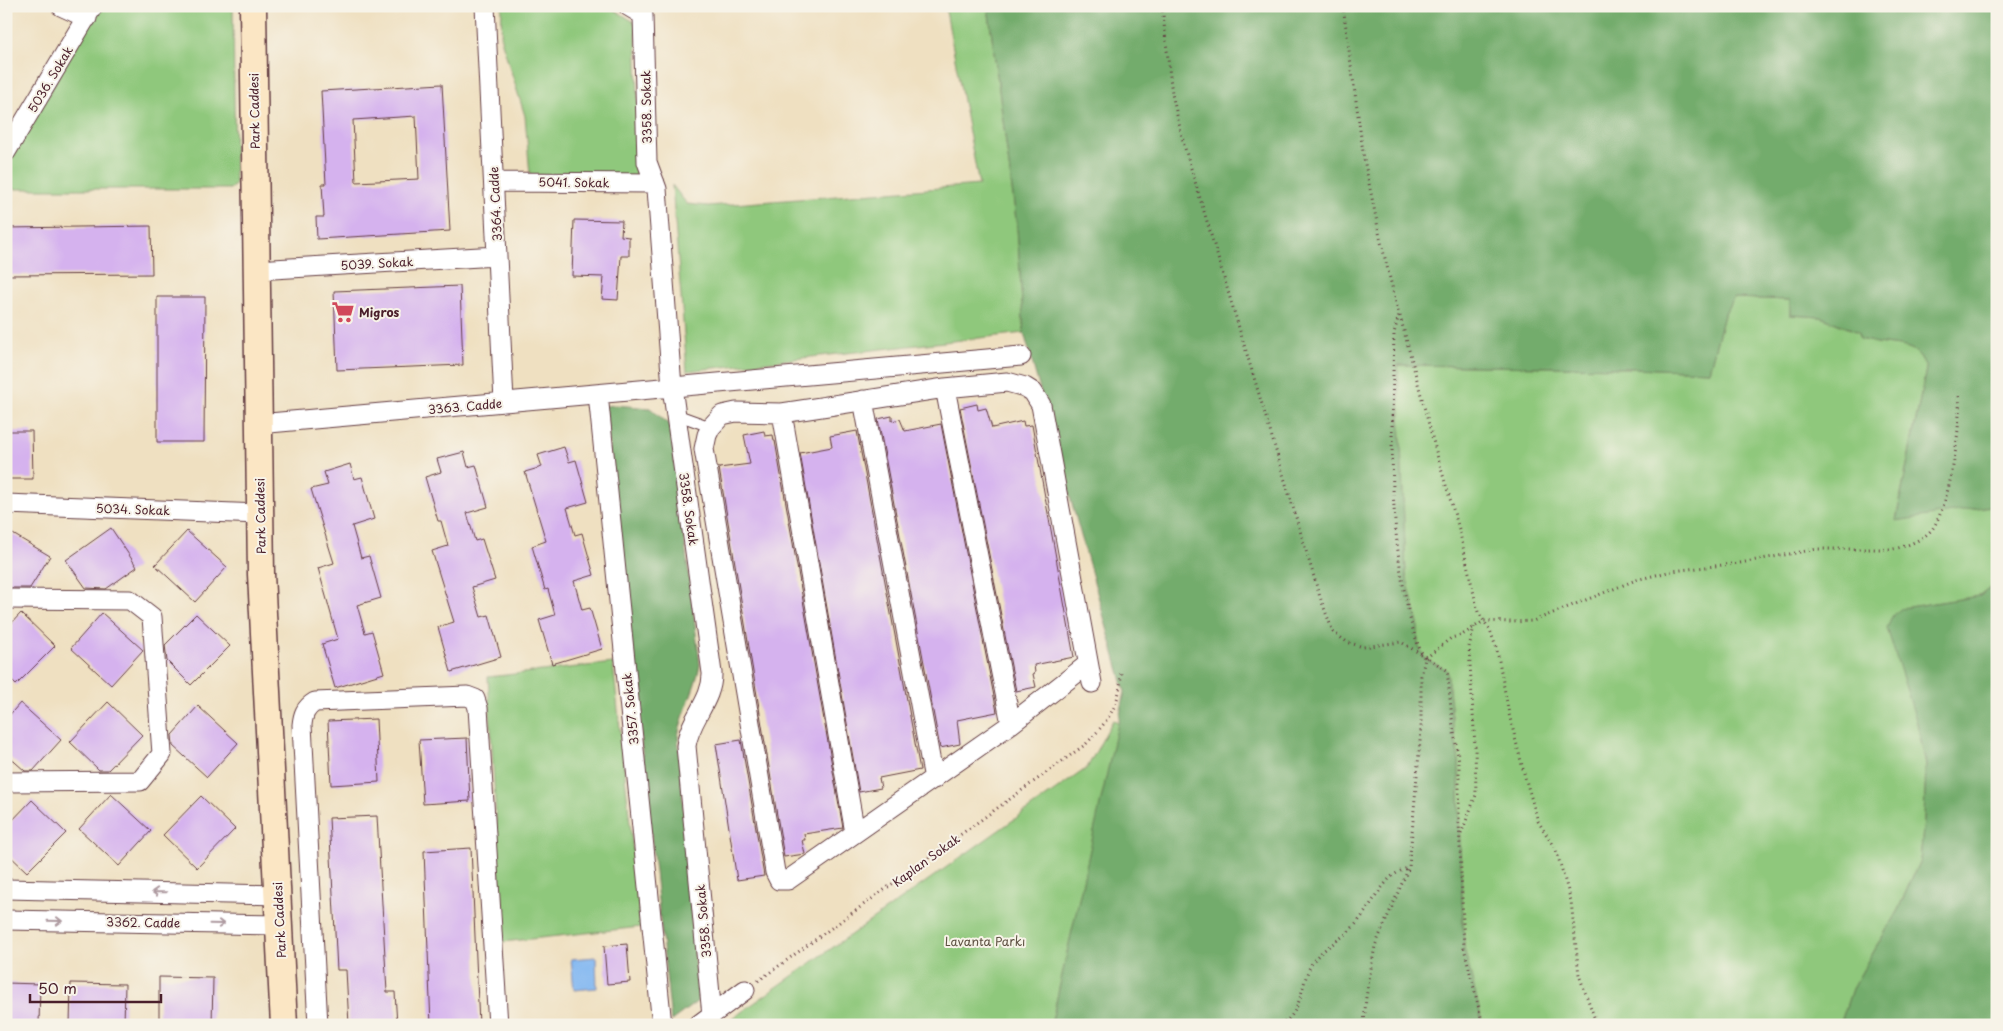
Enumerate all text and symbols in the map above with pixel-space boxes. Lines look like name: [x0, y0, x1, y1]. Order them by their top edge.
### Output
street label: 5036. Sokak: [23, 42, 77, 116]
street label: 3358. Sokak: [636, 70, 656, 144]
street label: Park Caddesi: [244, 73, 264, 149]
street label: 3364. Cadde: [484, 166, 506, 242]
street label: 5041. Sokak: [538, 172, 610, 192]
street label: 5039. Sokak: [340, 252, 414, 274]
supermarket icon: Migros: [330, 299, 356, 325]
place label: Migros: [359, 303, 400, 321]
street label: 3363. Cadde: [427, 394, 503, 418]
street label: 3358. Sokak: [675, 471, 703, 547]
street label: Park Caddesi: [250, 478, 270, 554]
street label: 5034. Sokak: [96, 499, 171, 519]
street label: 3357. Sokak: [617, 672, 643, 746]
street label: Kaplan Sokak: [888, 829, 964, 891]
street label: Park Caddesi: [268, 881, 290, 959]
street label: 3358. Sokak: [691, 883, 715, 958]
one-way arrow: [151, 888, 167, 897]
street label: 3362. Cadde: [106, 912, 180, 932]
one-way arrow: [46, 916, 63, 926]
one-way arrow: [209, 919, 225, 929]
park label: Lavanta Parkı: [945, 932, 1025, 950]
scale bar: [30, 971, 161, 1003]
text: 50 m: [38, 976, 77, 999]

